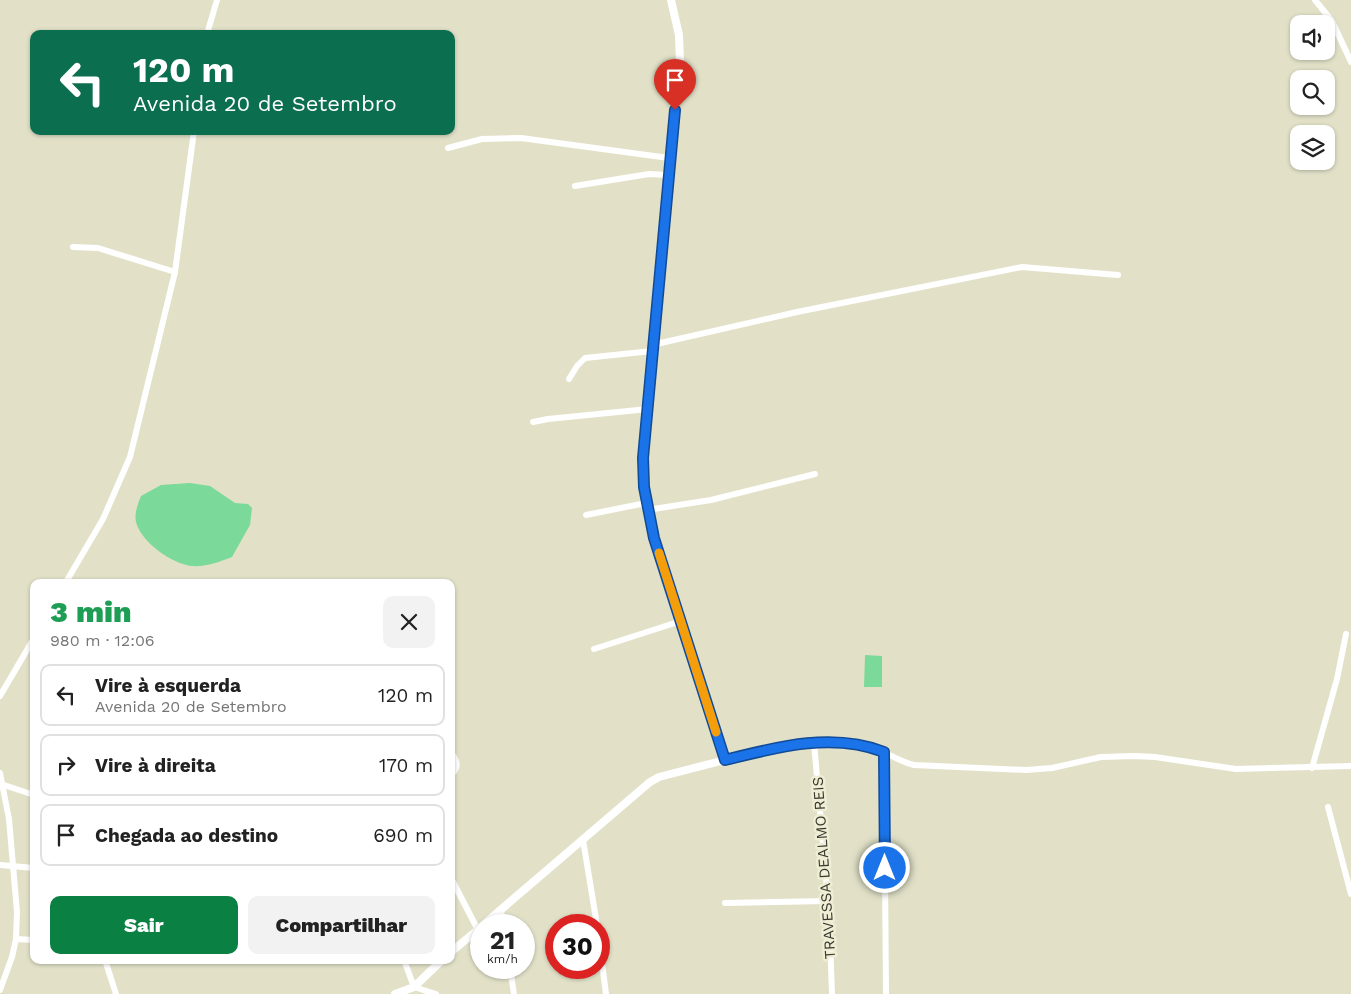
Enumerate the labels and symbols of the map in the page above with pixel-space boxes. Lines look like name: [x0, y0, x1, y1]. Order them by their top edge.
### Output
pin: [654, 59, 696, 110]
street label: TRAVESSA DEALMO REIS: [809, 776, 839, 960]
position arrow: [858, 841, 910, 893]
speed limit sign: 30: [545, 914, 610, 979]

